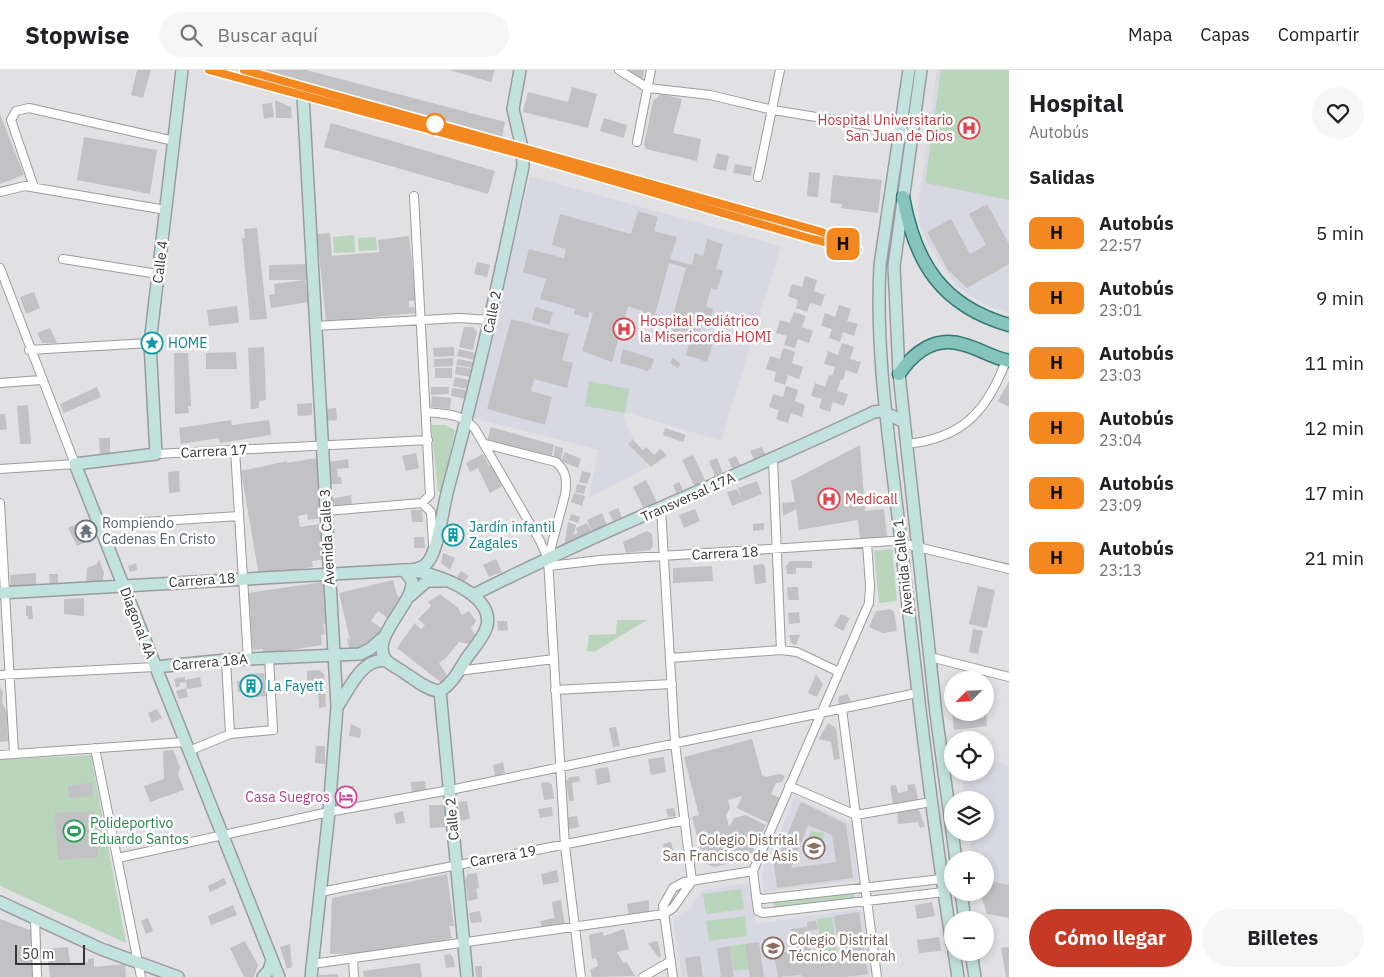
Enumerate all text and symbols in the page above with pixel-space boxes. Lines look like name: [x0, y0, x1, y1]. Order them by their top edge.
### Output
search box: [159, 12, 509, 57]
text: Stopwise: [25, 19, 129, 51]
icon: search: [177, 21, 205, 49]
text: Buscar aquí: [217, 23, 318, 47]
text: Mapa: [1128, 23, 1172, 46]
text: Capas: [1200, 23, 1250, 46]
text: Compartir: [1278, 23, 1359, 46]
text: Hospital: [1029, 87, 1124, 119]
button: heart: [1312, 87, 1364, 139]
place label: Hospital Universitario San Juan de Dios: [818, 111, 953, 145]
unlabelled marker: [424, 113, 446, 135]
hospital icon: Hospital Universitario San Juan de Dios: [957, 116, 981, 140]
text: Autobús: [1029, 122, 1089, 142]
text: Salidas: [1029, 165, 1095, 189]
text: Autobús: [1099, 211, 1174, 235]
text: H: [1050, 221, 1063, 244]
text: 5 min: [1316, 221, 1364, 245]
line badge: H: [827, 228, 859, 260]
text: H: [836, 232, 850, 255]
text: 22:57: [1099, 235, 1142, 255]
street label: Calle 4: [148, 240, 172, 284]
text: Autobús: [1099, 276, 1174, 300]
text: H: [1050, 286, 1063, 309]
text: 9 min: [1316, 286, 1364, 310]
street label: Calle 2: [479, 289, 505, 335]
text: 23:01: [1099, 300, 1142, 320]
place label: Hospital Pediátrico la Misericordia HOMI: [640, 312, 772, 346]
hospital icon: Hospital Pediátrico la Misericordia HOMI: [612, 317, 636, 341]
place icon: HOME: [140, 331, 164, 355]
place label: HOME: [168, 334, 207, 352]
text: Autobús: [1099, 341, 1174, 365]
text: H: [1050, 351, 1063, 374]
text: 11 min: [1305, 351, 1364, 375]
text: 23:03: [1099, 365, 1142, 385]
text: Autobús: [1099, 406, 1174, 430]
text: H: [1050, 416, 1063, 439]
text: 12 min: [1305, 416, 1364, 440]
text: 23:04: [1099, 430, 1142, 450]
street label: Carrera 17: [180, 440, 248, 462]
street label: Transversal 17A: [638, 468, 738, 526]
text: Autobús: [1099, 471, 1174, 495]
text: H: [1050, 481, 1063, 504]
text: 17 min: [1305, 481, 1364, 505]
hospital icon: Medicall: [817, 487, 841, 511]
street label: Avenida Calle 3: [315, 488, 339, 586]
place label: Medicall: [845, 490, 898, 508]
text: 23:09: [1099, 495, 1142, 515]
place label: Rompiendo Cadenas En Cristo: [102, 514, 216, 548]
place label: Jardín infantil Zagales: [469, 518, 555, 552]
street label: Avenida Calle 1: [889, 518, 917, 616]
temple icon: Rompiendo Cadenas En Cristo: [74, 519, 98, 543]
building icon: Jardín infantil Zagales: [441, 523, 465, 547]
text: Autobús: [1099, 536, 1174, 560]
street label: Carrera 18: [691, 542, 759, 564]
text: H: [1050, 546, 1063, 569]
text: 21 min: [1305, 546, 1364, 570]
text: 23:13: [1099, 560, 1142, 580]
street label: Carrera 18: [168, 569, 236, 591]
street label: Diagonal 4A: [116, 585, 160, 661]
street label: Carrera 18A: [172, 650, 249, 674]
north arrow: [944, 671, 994, 721]
map controls: [944, 671, 994, 961]
building icon: La Fayett: [239, 674, 263, 698]
place label: La Fayett: [267, 677, 324, 695]
button: locate: [944, 731, 994, 781]
hotel icon: Casa Suegros: [334, 785, 358, 809]
place label: Casa Suegros: [245, 788, 330, 806]
button: layers: [944, 791, 994, 841]
street label: Calle 2: [441, 797, 463, 841]
place label: Polideportivo Eduardo Santos: [90, 814, 189, 848]
sports icon: Polideportivo Eduardo Santos: [62, 819, 86, 843]
place label: Colegio Distrital San Francisco de Asis: [662, 831, 798, 865]
school or university icon: Colegio Distrital San Francisco de Asis: [802, 836, 826, 860]
street label: Carrera 19: [469, 841, 537, 871]
button: +: [944, 851, 994, 901]
button: Cómo llegar: [1029, 909, 1192, 967]
button: Billetes: [1202, 909, 1364, 967]
button: −: [944, 911, 994, 961]
place label: Colegio Distrital Técnico Menorah: [789, 931, 896, 965]
school or university icon: Colegio Distrital Técnico Menorah: [761, 936, 785, 960]
scale bar: [15, 942, 85, 965]
text: 50 m: [22, 945, 54, 963]

